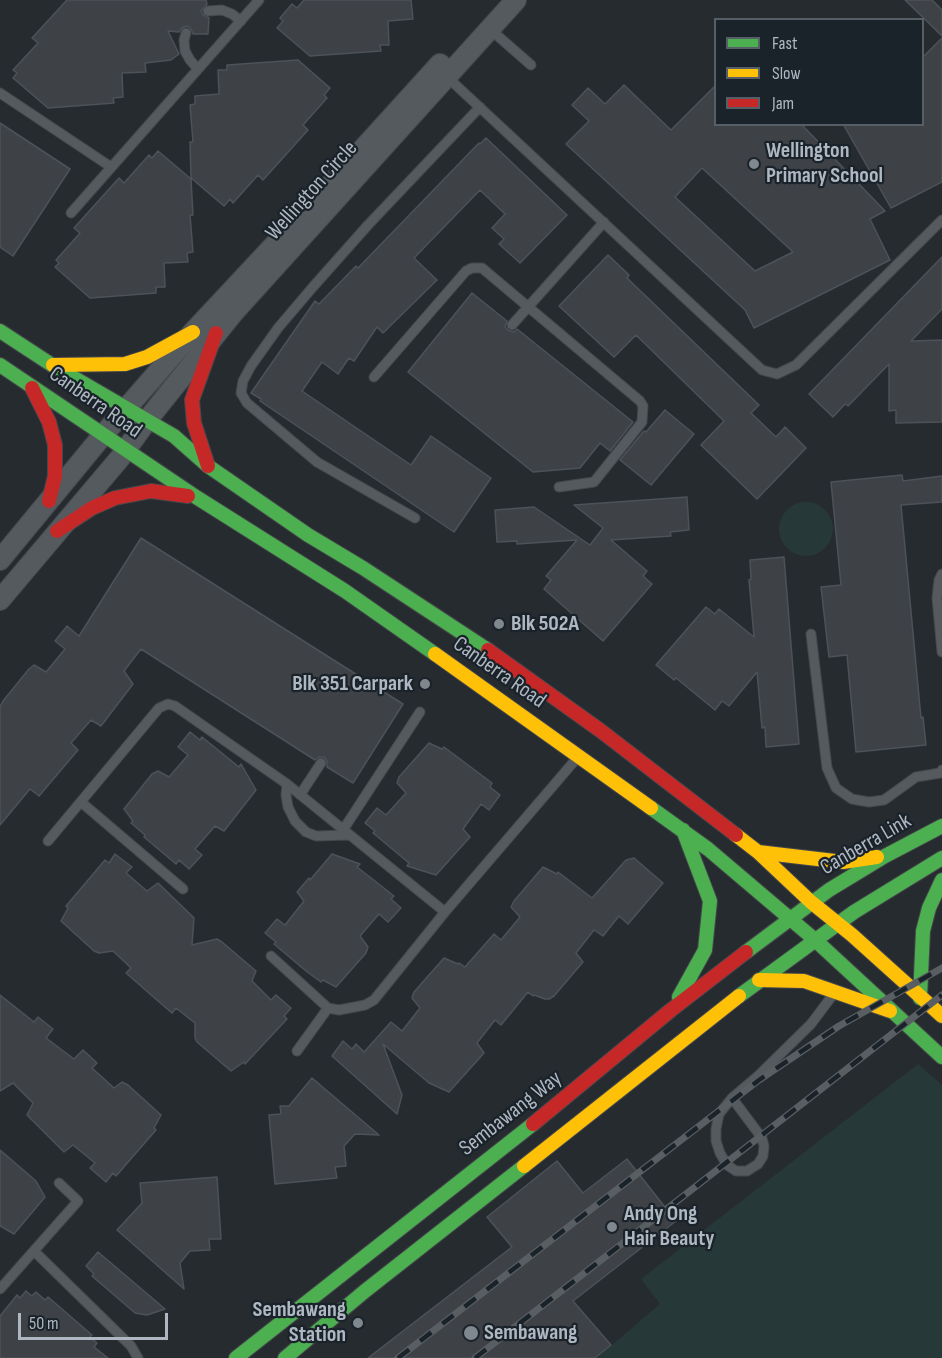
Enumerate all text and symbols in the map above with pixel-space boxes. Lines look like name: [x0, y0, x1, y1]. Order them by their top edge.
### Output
legend: [714, 18, 924, 126]
text: Fast: [772, 33, 797, 54]
text: Slow: [772, 63, 801, 84]
text: Jam: [772, 93, 794, 114]
street label: Wellington Circle: [260, 136, 364, 246]
place label: Wellington Primary School: [766, 138, 883, 190]
marker: Wellington Primary School: [747, 157, 761, 171]
street label: Canberra Road: [44, 361, 146, 445]
place label: Blk 502A: [511, 611, 579, 637]
marker: Blk 502A: [492, 617, 506, 631]
street label: Canberra Road: [448, 631, 550, 715]
place label: Blk 351 Carpark: [292, 671, 413, 697]
marker: Blk 351 Carpark: [418, 677, 432, 691]
street label: Canberra Link: [816, 808, 916, 882]
street label: Sembawang Way: [455, 1066, 567, 1162]
place label: Andy Ong Hair Beauty: [624, 1201, 714, 1252]
marker: Andy Ong Hair Beauty: [605, 1220, 619, 1234]
place label: Sembawang Station: [253, 1297, 346, 1348]
scale bar: [21, 1301, 171, 1339]
text: 50 m: [29, 1313, 59, 1334]
marker: Sembawang Station: [351, 1316, 365, 1330]
place label: Sembawang: [484, 1320, 577, 1346]
marker: Sembawang: [462, 1324, 480, 1342]

